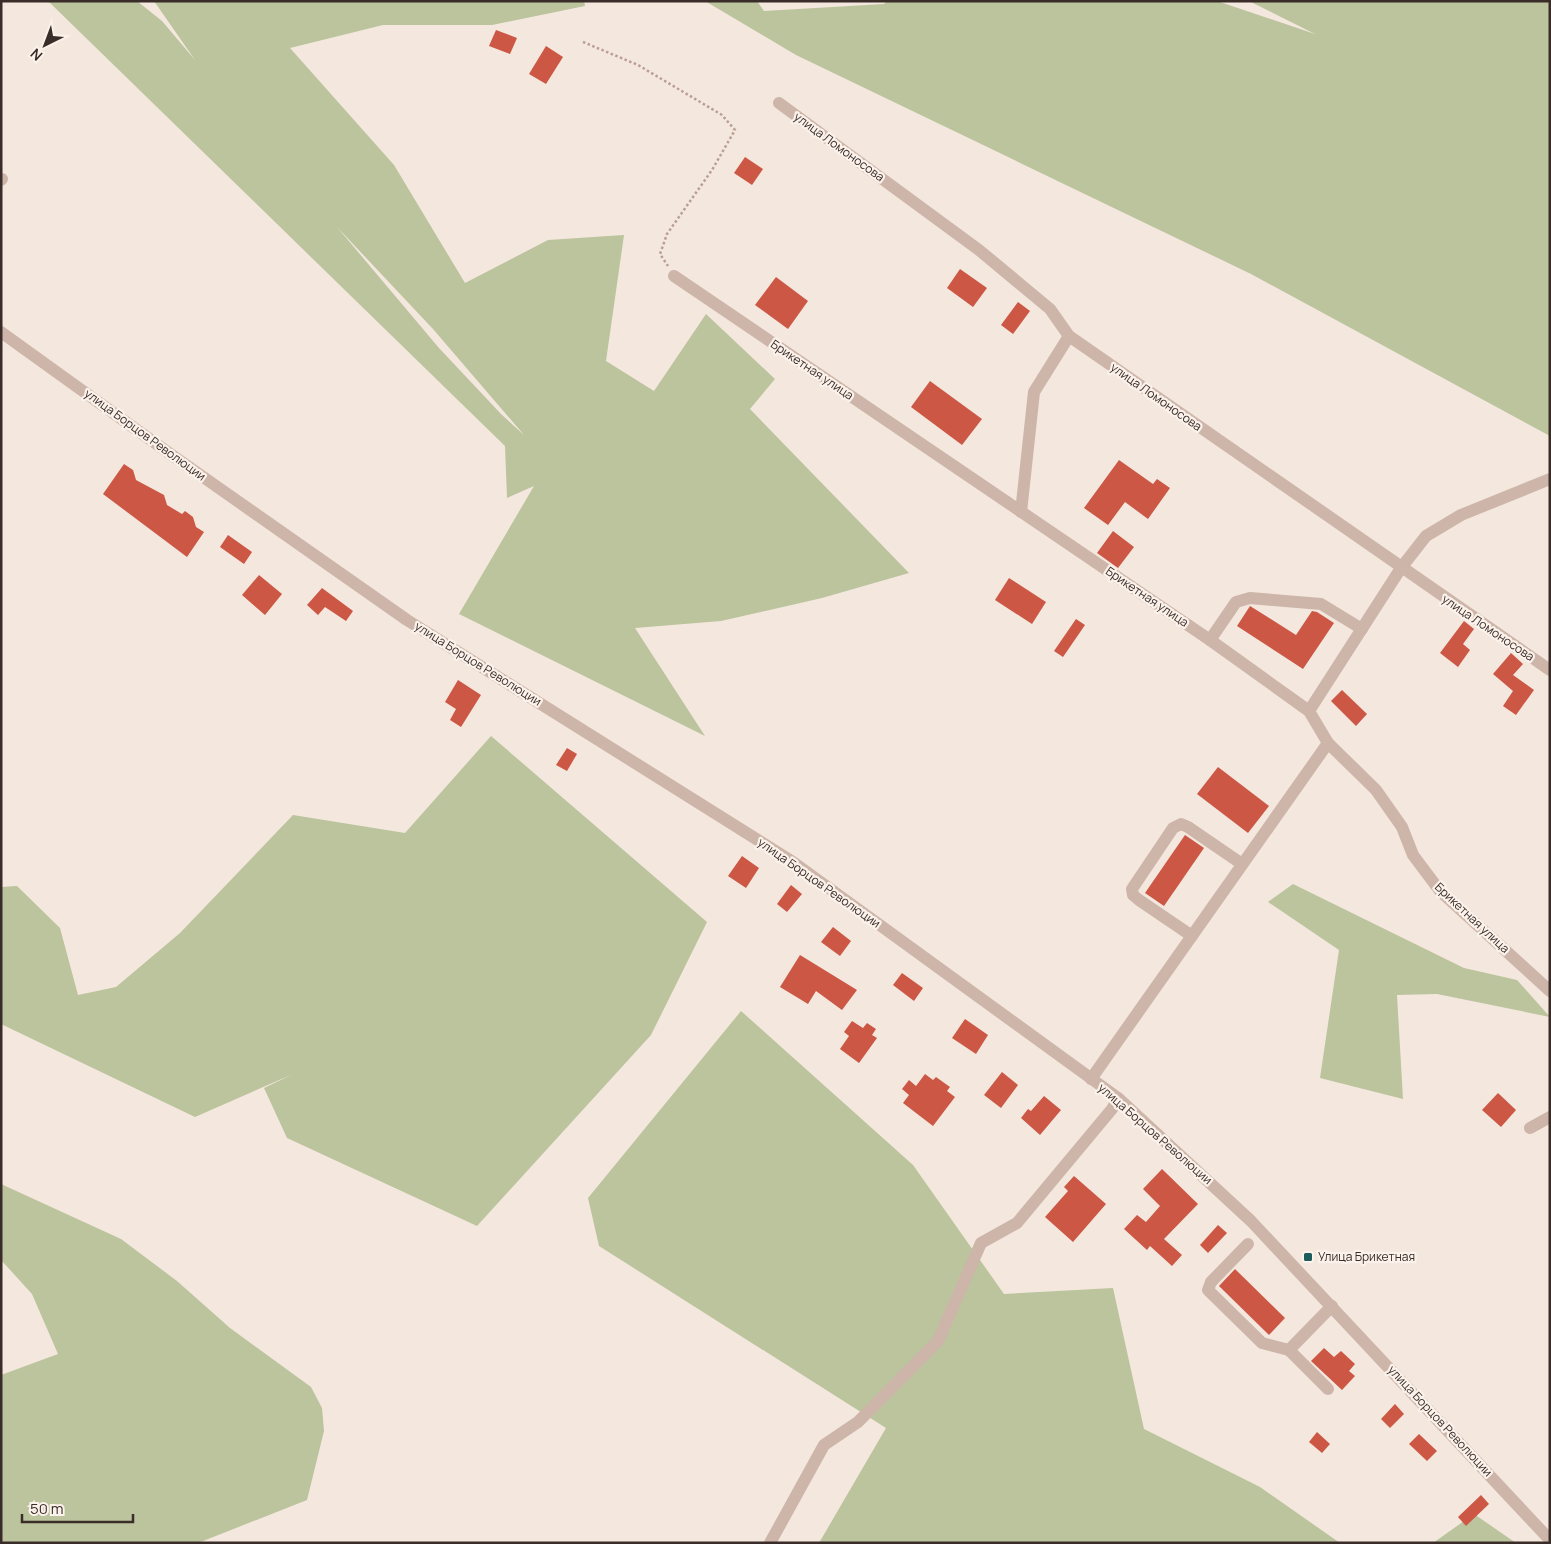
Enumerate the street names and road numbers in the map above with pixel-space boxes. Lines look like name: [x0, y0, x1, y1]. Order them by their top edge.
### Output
street label: улица Ломоносова: [791, 108, 888, 185]
street label: Брикетная улица: [767, 336, 857, 404]
street label: улица Ломоносова: [1107, 359, 1205, 435]
street label: улица Борцов Революции: [81, 385, 209, 484]
street label: Брикетная улица: [1102, 563, 1192, 631]
street label: улица Ломоносова: [1439, 590, 1538, 665]
street label: улица Борцов Революции: [412, 618, 545, 710]
street label: улица Борцов Революции: [754, 834, 884, 932]
street label: Брикетная улица: [1431, 878, 1513, 957]
street label: улица Борцов Революции: [1095, 1079, 1216, 1188]
street label: улица Борцов Революции: [1384, 1361, 1496, 1480]

